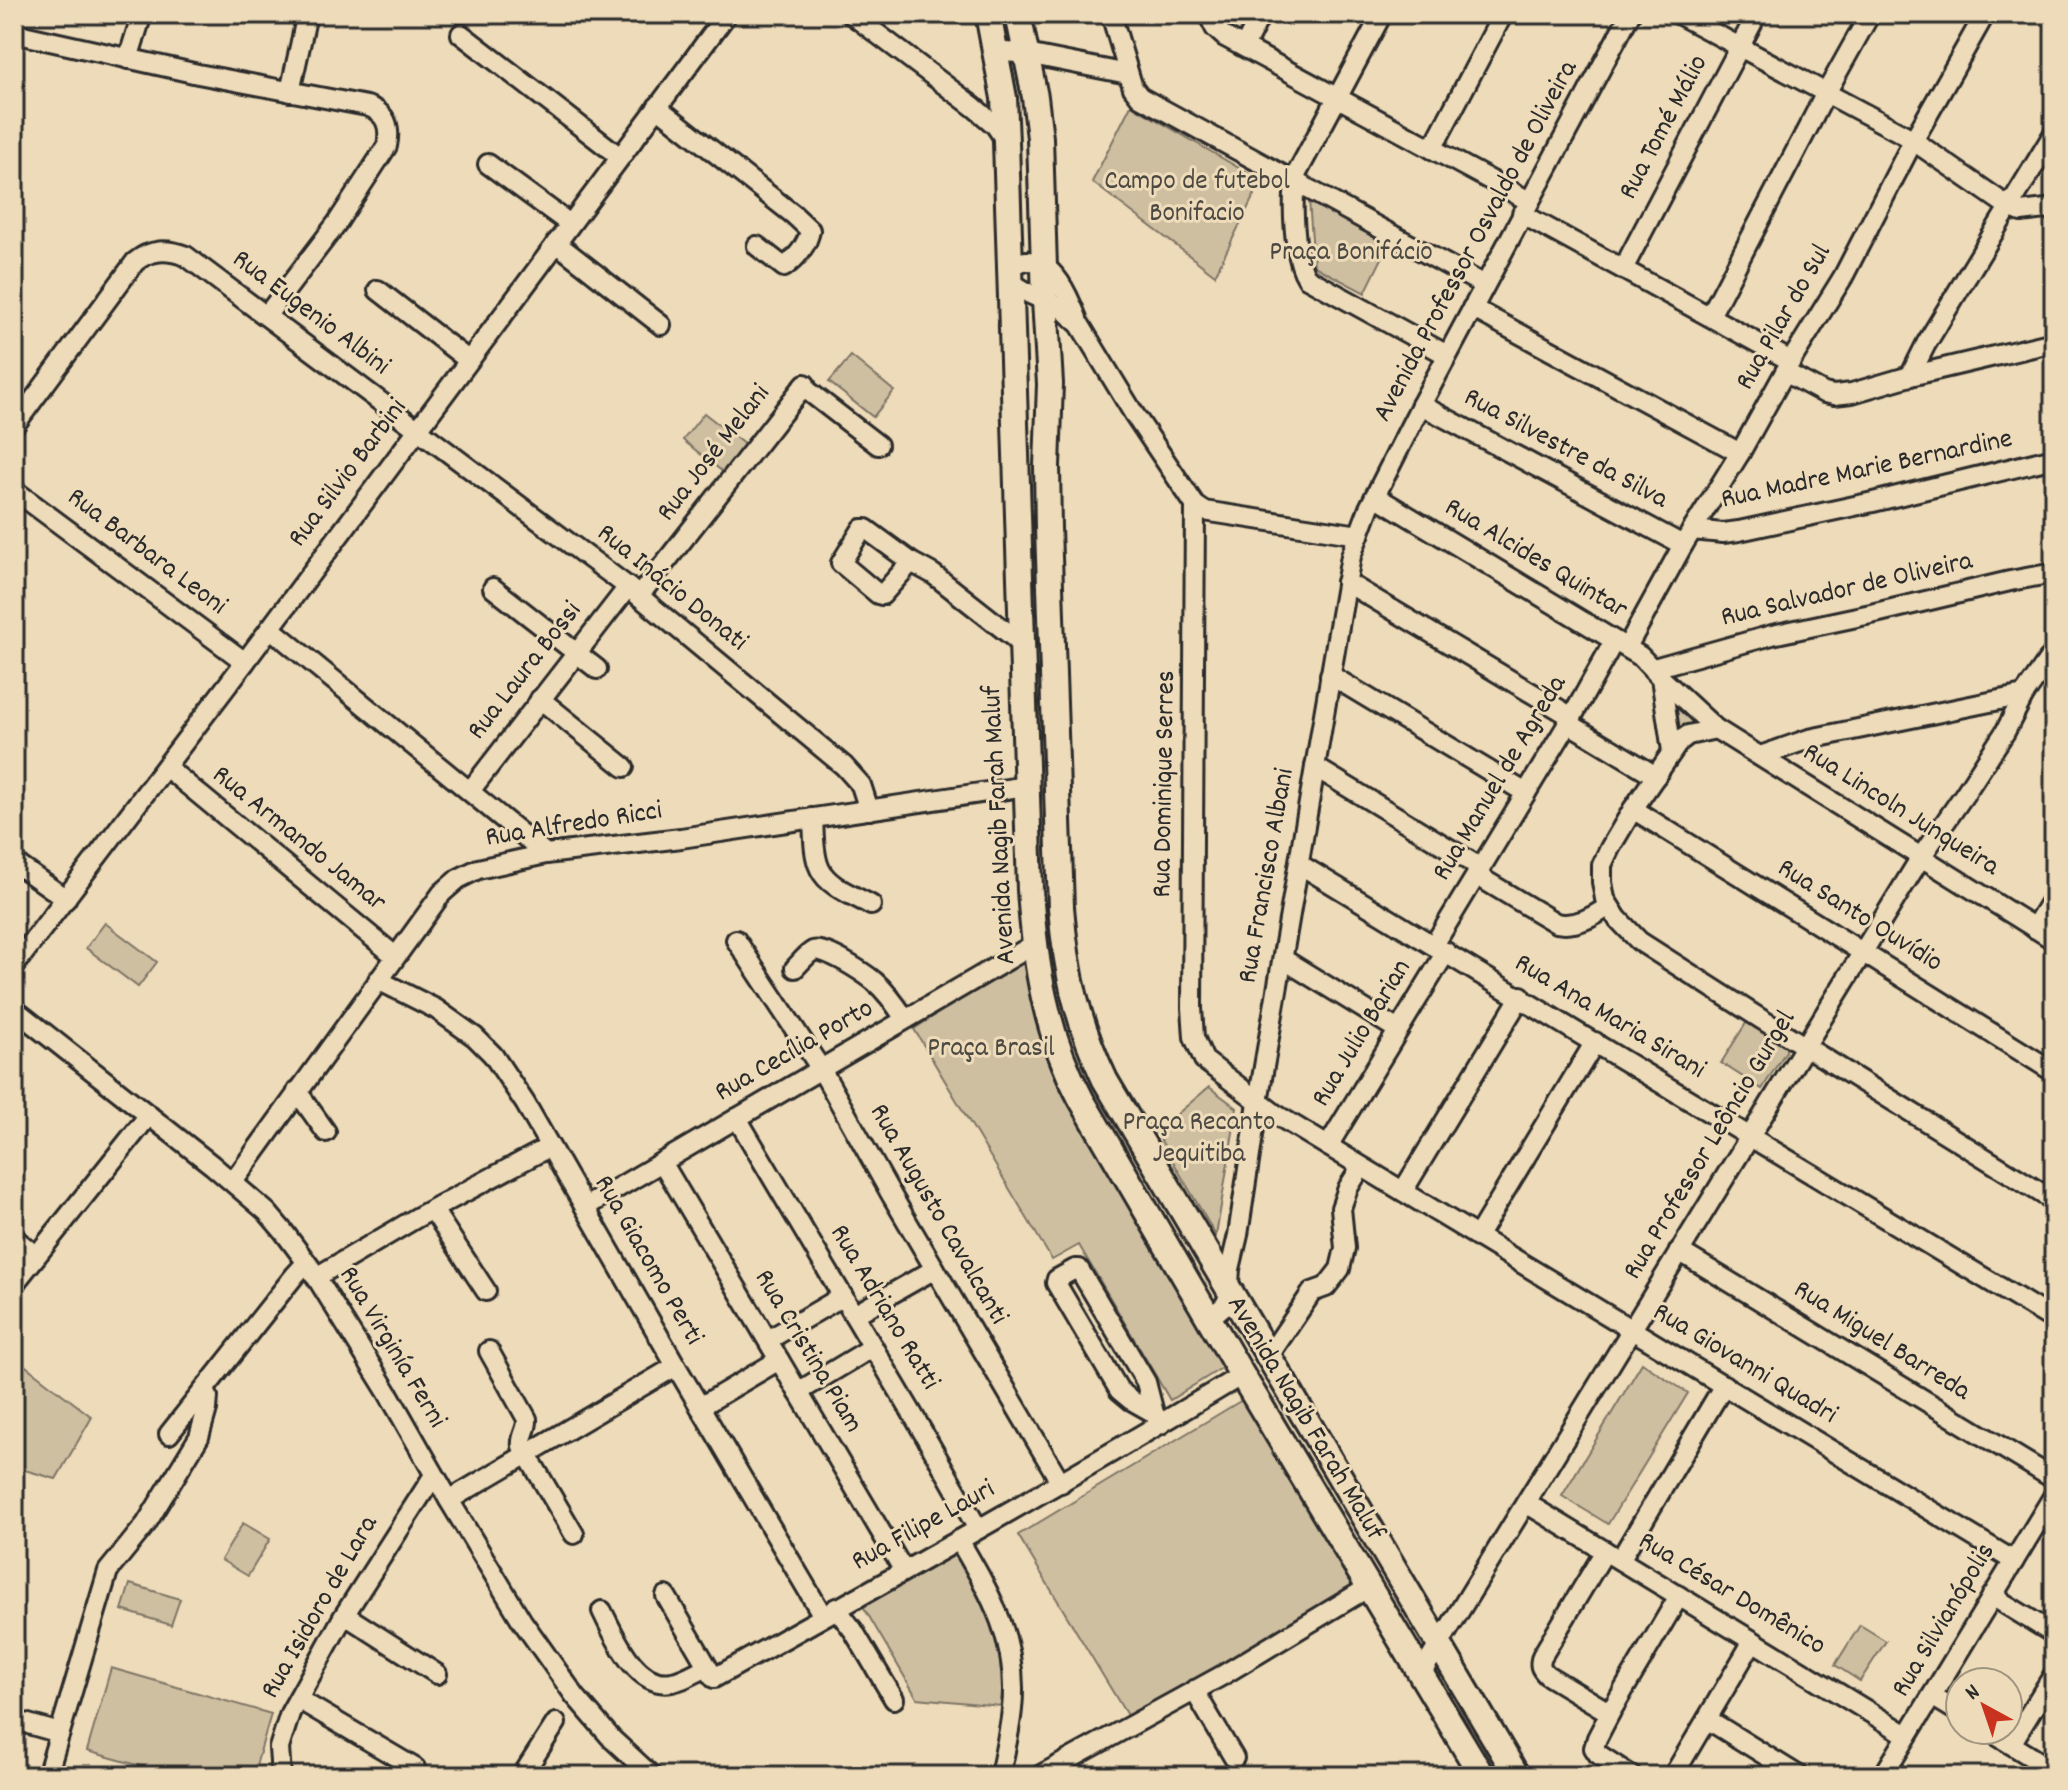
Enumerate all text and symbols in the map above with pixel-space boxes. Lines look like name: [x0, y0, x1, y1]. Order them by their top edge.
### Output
street label: Rua Tomé Málio: [1610, 49, 1720, 207]
street label: Avenida Professor Osvaldo de Oliveira: [1364, 53, 1590, 430]
park label: Campo de futebol Bonifacio: [1104, 163, 1290, 235]
park label: Praça Bonifácio: [1269, 234, 1433, 274]
street label: Rua Pilar do Sul: [1727, 237, 1843, 398]
street label: Rua Eugenio Albini: [223, 241, 397, 387]
street label: Rua José Melani: [649, 377, 781, 531]
street label: Rua Silvestre da Silva: [1456, 379, 1675, 521]
street label: Rua Silvio Barbini: [280, 391, 418, 557]
street label: Rua Madre Marie Bernardine: [1718, 421, 2016, 521]
street label: Rua Barbara Leoni: [57, 479, 235, 627]
street label: Rua Alcides Quintar: [1436, 489, 1635, 631]
street label: Rua Inácio Donati: [587, 515, 755, 663]
street label: Rua Salvador de Oliveira: [1717, 542, 1978, 639]
street label: Rua Laura Bossi: [459, 594, 593, 750]
street label: Rua Manuel de Agreda: [1424, 668, 1579, 889]
street label: Rua Dominique Serres: [1144, 670, 1188, 898]
street label: Avenida Nagib Farah Maluf: [974, 683, 1028, 966]
street label: Rua Lincoln Junqueira: [1794, 734, 2007, 888]
street label: Rua Armando Jamar: [202, 757, 394, 923]
street label: Rua Francisco Albani: [1229, 765, 1307, 987]
street label: Rua Alfredo Ricci: [483, 792, 665, 860]
street label: Rua Santo Ouvídio: [1768, 850, 1950, 984]
street label: Rua Ana Maria Sirani: [1506, 945, 1712, 1091]
street label: Rua Julio Barian: [1303, 952, 1423, 1116]
street label: Rua Cecília Porto: [708, 990, 882, 1114]
street label: Rua Professor Leôncio Gurgel: [1615, 1003, 1808, 1288]
park label: Praça Brasil: [927, 1030, 1055, 1070]
street label: Rua Augusto Cavalcanti: [857, 1097, 1017, 1333]
park label: Praça Recanto Jequitiba: [1122, 1104, 1276, 1176]
street label: Rua Giacomo Perti: [582, 1169, 712, 1353]
street label: Rua Adriano Ratti: [818, 1218, 948, 1398]
street label: Rua Virginía Ferni: [327, 1259, 455, 1437]
street label: Rua Cristina Piam: [742, 1263, 872, 1441]
street label: Rua Miguel Barreda: [1785, 1271, 1978, 1413]
street label: Avenida Nagib Farah Maluf: [1215, 1289, 1394, 1550]
street label: Rua Giovanni Quadri: [1644, 1294, 1844, 1436]
street label: Rua Filipe Lauri: [845, 1471, 1003, 1583]
street label: Rua Isidoro de Lara: [252, 1508, 390, 1707]
street label: Rua César Domênico: [1629, 1523, 1833, 1667]
street label: Rua Silvianópolis: [1883, 1536, 2007, 1706]
north arrow: [1944, 1666, 2024, 1746]
text: N: [1959, 1678, 1988, 1709]

